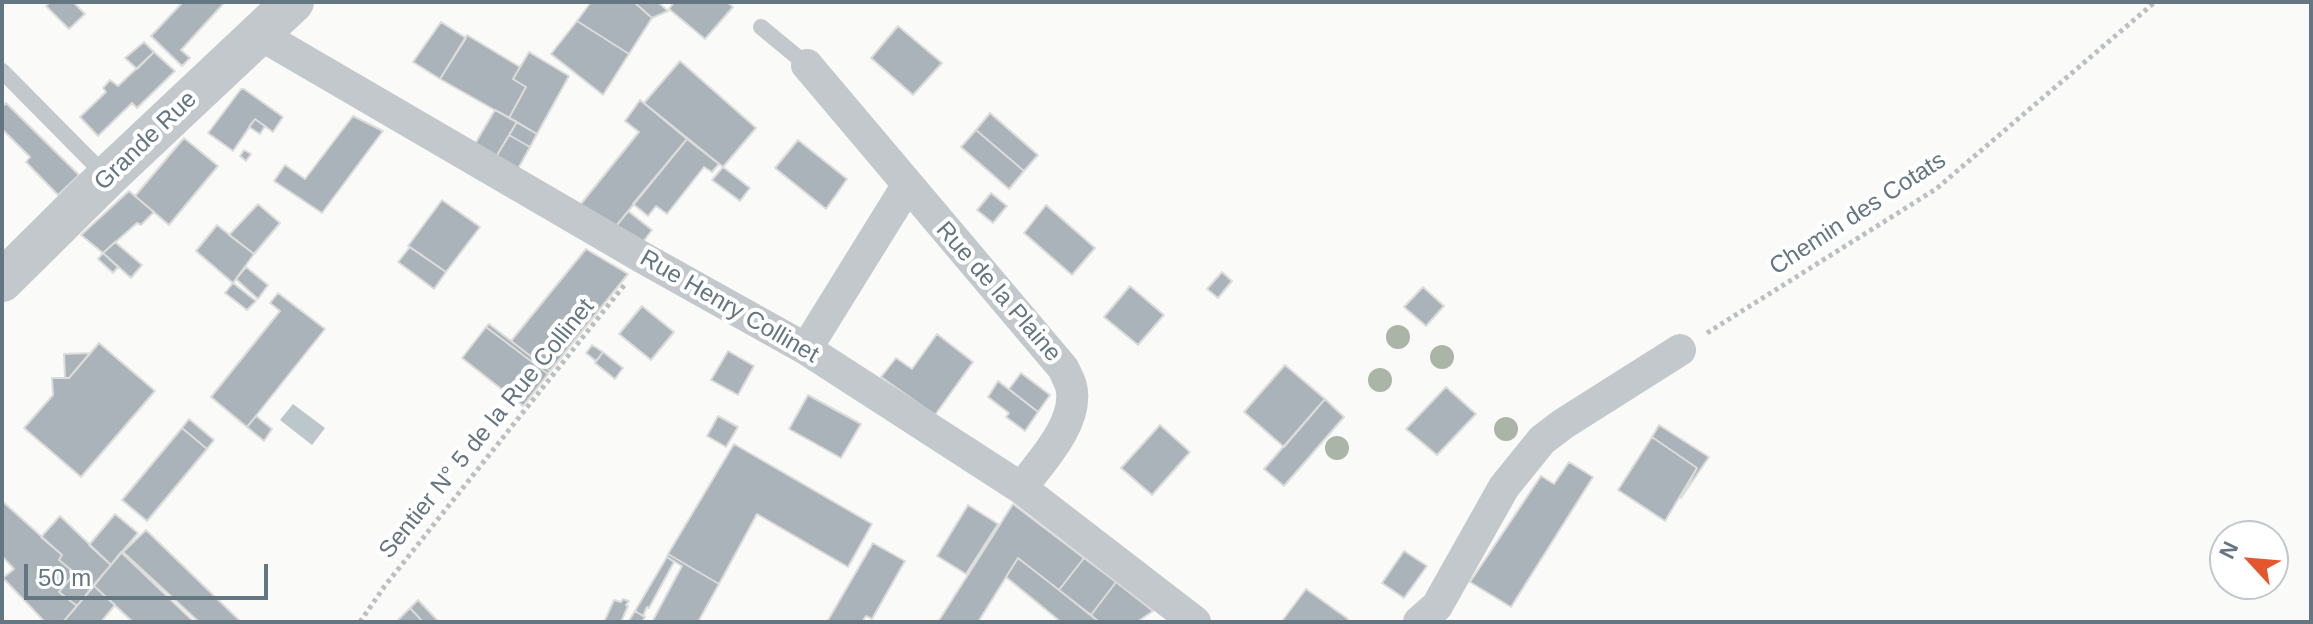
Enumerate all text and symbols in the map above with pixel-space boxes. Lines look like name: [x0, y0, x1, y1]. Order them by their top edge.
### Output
street label: Grande Rue: [89, 85, 203, 197]
street label: Chemin des Cotats: [1765, 146, 1951, 282]
street label: Rue de la Plaine: [929, 216, 1067, 368]
street label: Rue Henry Collinet: [635, 244, 823, 370]
street label: Sentier N° 5 de la Rue Collinet: [373, 293, 601, 565]
north arrow: [2209, 520, 2289, 600]
text: N: [2214, 538, 2243, 563]
scale bar: [28, 548, 272, 598]
text: 50 m: [38, 564, 91, 591]

